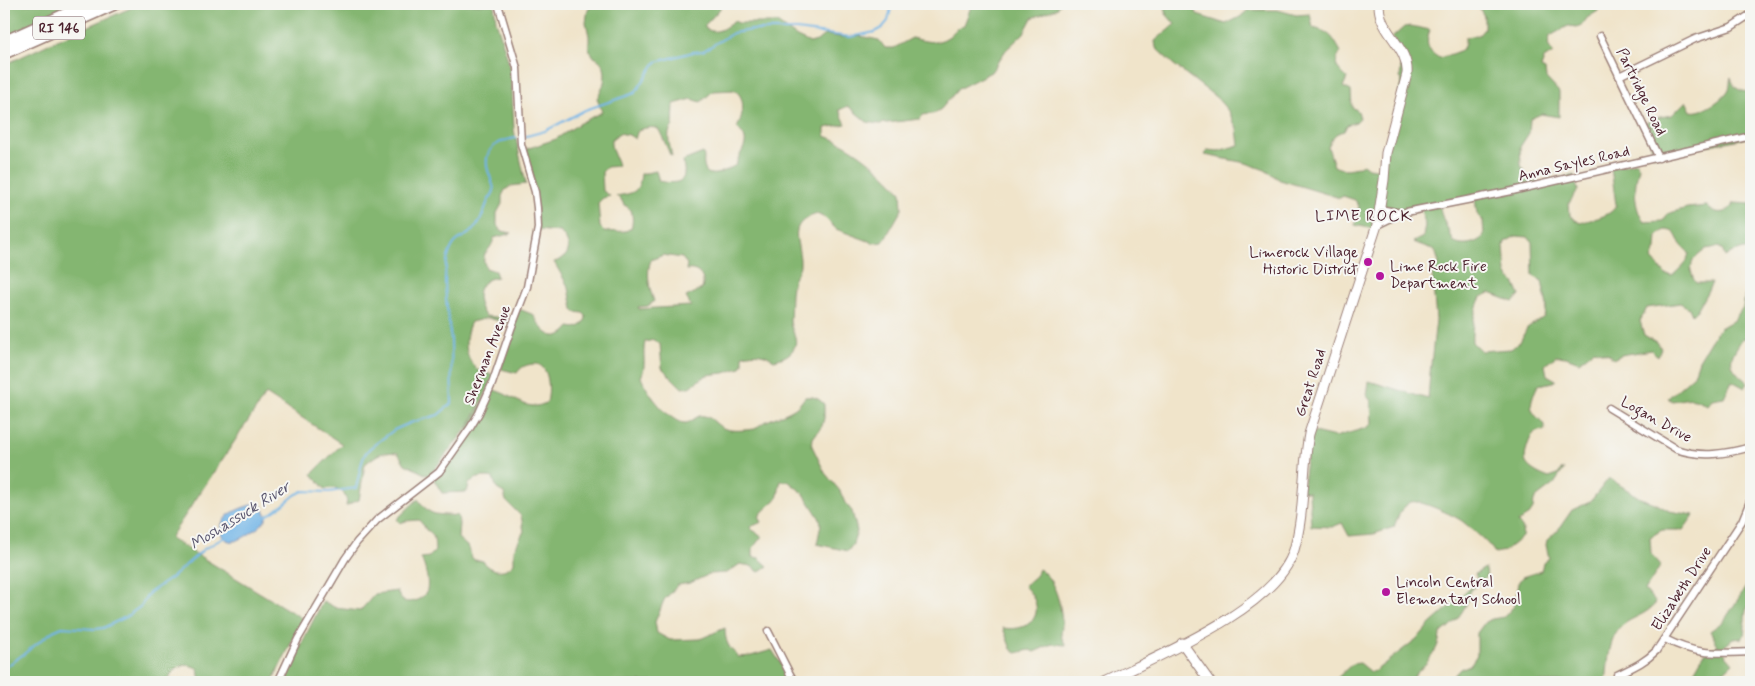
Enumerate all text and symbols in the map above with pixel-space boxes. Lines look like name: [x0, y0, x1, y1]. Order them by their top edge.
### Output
road number: RI 146: [33, 16, 85, 40]
street label: Partridge Road: [1610, 45, 1671, 140]
street label: Anna Sayles Road: [1516, 141, 1632, 187]
district label: LIME ROCK: [1315, 206, 1413, 227]
place label: Limerock Village Historic District: [1249, 243, 1358, 280]
marker: Limerock Village Historic District: [1362, 256, 1374, 268]
place label: Lime Rock Fire Department: [1390, 257, 1487, 294]
marker: Lime Rock Fire Department: [1374, 270, 1386, 282]
street label: Sherman Avenue: [460, 302, 516, 408]
street label: Great Road: [1291, 347, 1331, 419]
street label: Logan Drive: [1616, 392, 1695, 449]
water label: Moshassuck River: [186, 476, 296, 555]
street label: Elizabeth Drive: [1647, 543, 1717, 635]
place label: Lincoln Central Elementary School: [1396, 573, 1521, 610]
marker: Lincoln Central Elementary School: [1380, 586, 1392, 598]

